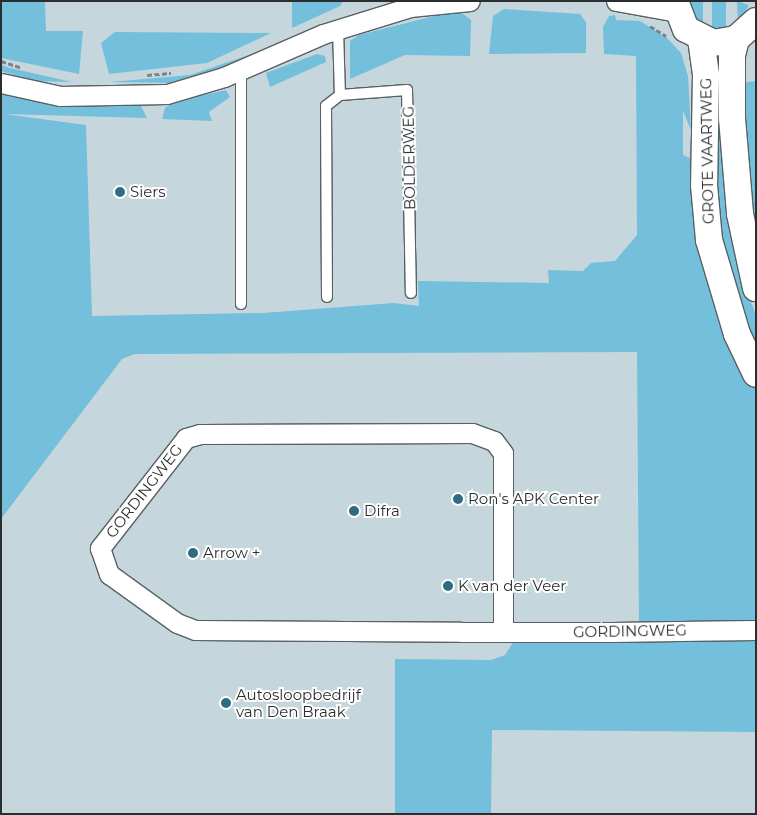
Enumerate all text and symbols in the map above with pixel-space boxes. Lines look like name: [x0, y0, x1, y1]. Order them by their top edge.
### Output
street label: GROTE VAARTWEG: [697, 78, 717, 224]
street label: BOLDERWEG: [399, 106, 419, 210]
place label: Siers: [130, 183, 166, 201]
marker: Siers: [114, 186, 126, 198]
street label: GORDINGWEG: [102, 441, 186, 541]
place label: Ron's APK Center: [468, 490, 599, 508]
marker: Ron's APK Center: [452, 493, 464, 505]
place label: Difra: [364, 502, 400, 520]
marker: Difra: [348, 505, 360, 517]
place label: Arrow +: [203, 544, 260, 562]
marker: Arrow +: [187, 547, 199, 559]
place label: K van der Veer: [458, 577, 566, 595]
marker: K van der Veer: [442, 580, 454, 592]
street label: GORDINGWEG: [573, 621, 687, 641]
place label: Autosloopbedrijf van Den Braak: [236, 685, 361, 720]
marker: Autosloopbedrijf van Den Braak: [220, 697, 232, 709]

